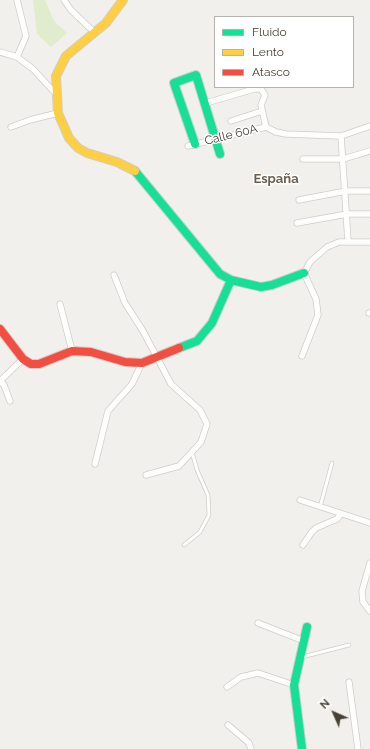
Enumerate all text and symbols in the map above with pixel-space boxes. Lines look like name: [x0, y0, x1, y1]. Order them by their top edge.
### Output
legend: [214, 16, 354, 88]
text: Fluido: [252, 25, 287, 39]
text: Lento: [252, 45, 284, 59]
text: Atasco: [252, 65, 290, 79]
street label: Calle 60A: [203, 121, 259, 149]
district label: España: [253, 171, 299, 187]
north arrow: [314, 693, 354, 733]
text: N: [318, 697, 333, 712]

